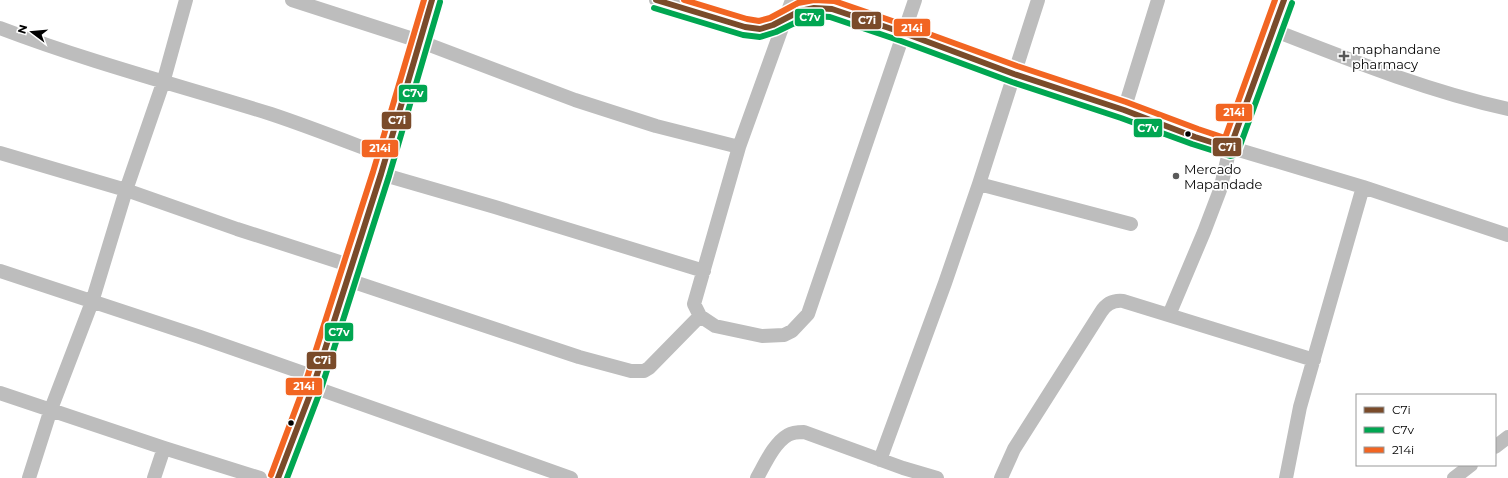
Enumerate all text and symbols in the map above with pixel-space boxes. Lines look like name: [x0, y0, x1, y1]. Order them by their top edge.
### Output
line badge: C7v: [794, 8, 825, 27]
text: C7v: [799, 10, 821, 24]
line badge: C7i: [851, 11, 882, 30]
north arrow: [12, 12, 52, 52]
text: C7i: [858, 13, 876, 27]
line badge: 214i: [893, 18, 931, 37]
text: 214i: [901, 21, 923, 35]
text: N: [14, 23, 30, 35]
place label: maphandane pharmacy: [1352, 41, 1441, 72]
marker: maphandane pharmacy: [1339, 51, 1349, 61]
line badge: C7v: [398, 84, 428, 103]
text: C7v: [402, 86, 424, 100]
line badge: 214i: [1215, 103, 1253, 122]
text: 214i: [1223, 105, 1245, 119]
line badge: C7i: [381, 111, 412, 130]
text: C7i: [388, 113, 406, 127]
line badge: C7v: [1133, 118, 1163, 138]
text: C7v: [1137, 121, 1159, 135]
unlabelled marker: [1183, 129, 1193, 139]
line badge: C7i: [1212, 137, 1242, 157]
line badge: 214i: [361, 139, 399, 158]
text: C7i: [1218, 140, 1236, 154]
text: 214i: [369, 141, 391, 155]
place label: Mercado Mapandade: [1184, 161, 1263, 192]
marker: Mercado Mapandade: [1171, 171, 1181, 181]
line badge: C7v: [324, 322, 354, 342]
text: C7v: [328, 325, 350, 339]
line badge: C7i: [306, 351, 337, 370]
text: C7i: [313, 353, 331, 367]
line badge: 214i: [285, 377, 323, 396]
text: 214i: [293, 379, 315, 393]
legend: [1356, 394, 1496, 466]
text: C7i: [1392, 402, 1411, 417]
unlabelled marker: [286, 418, 296, 428]
text: C7v: [1392, 422, 1415, 437]
text: 214i: [1392, 442, 1414, 457]

